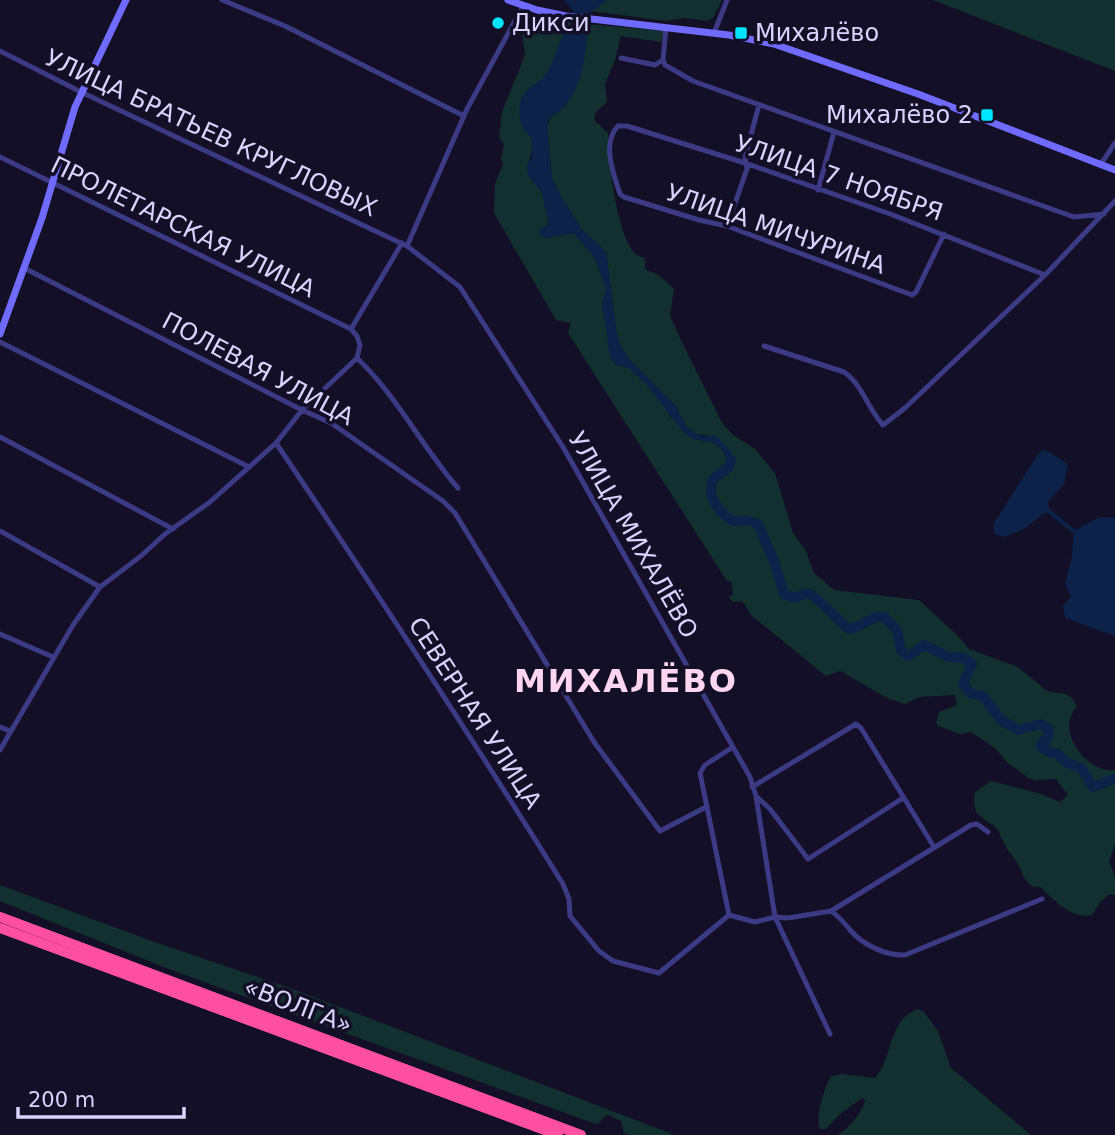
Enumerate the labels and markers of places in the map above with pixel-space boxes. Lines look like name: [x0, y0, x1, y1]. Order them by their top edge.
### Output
place label: Дикси: [512, 9, 590, 37]
marker: Дикси: [490, 15, 506, 31]
place label: Михалёво: [755, 19, 879, 47]
marker: Михалёво: [733, 25, 749, 41]
place label: Михалёво 2: [826, 101, 973, 129]
marker: Михалёво 2: [979, 107, 995, 123]

